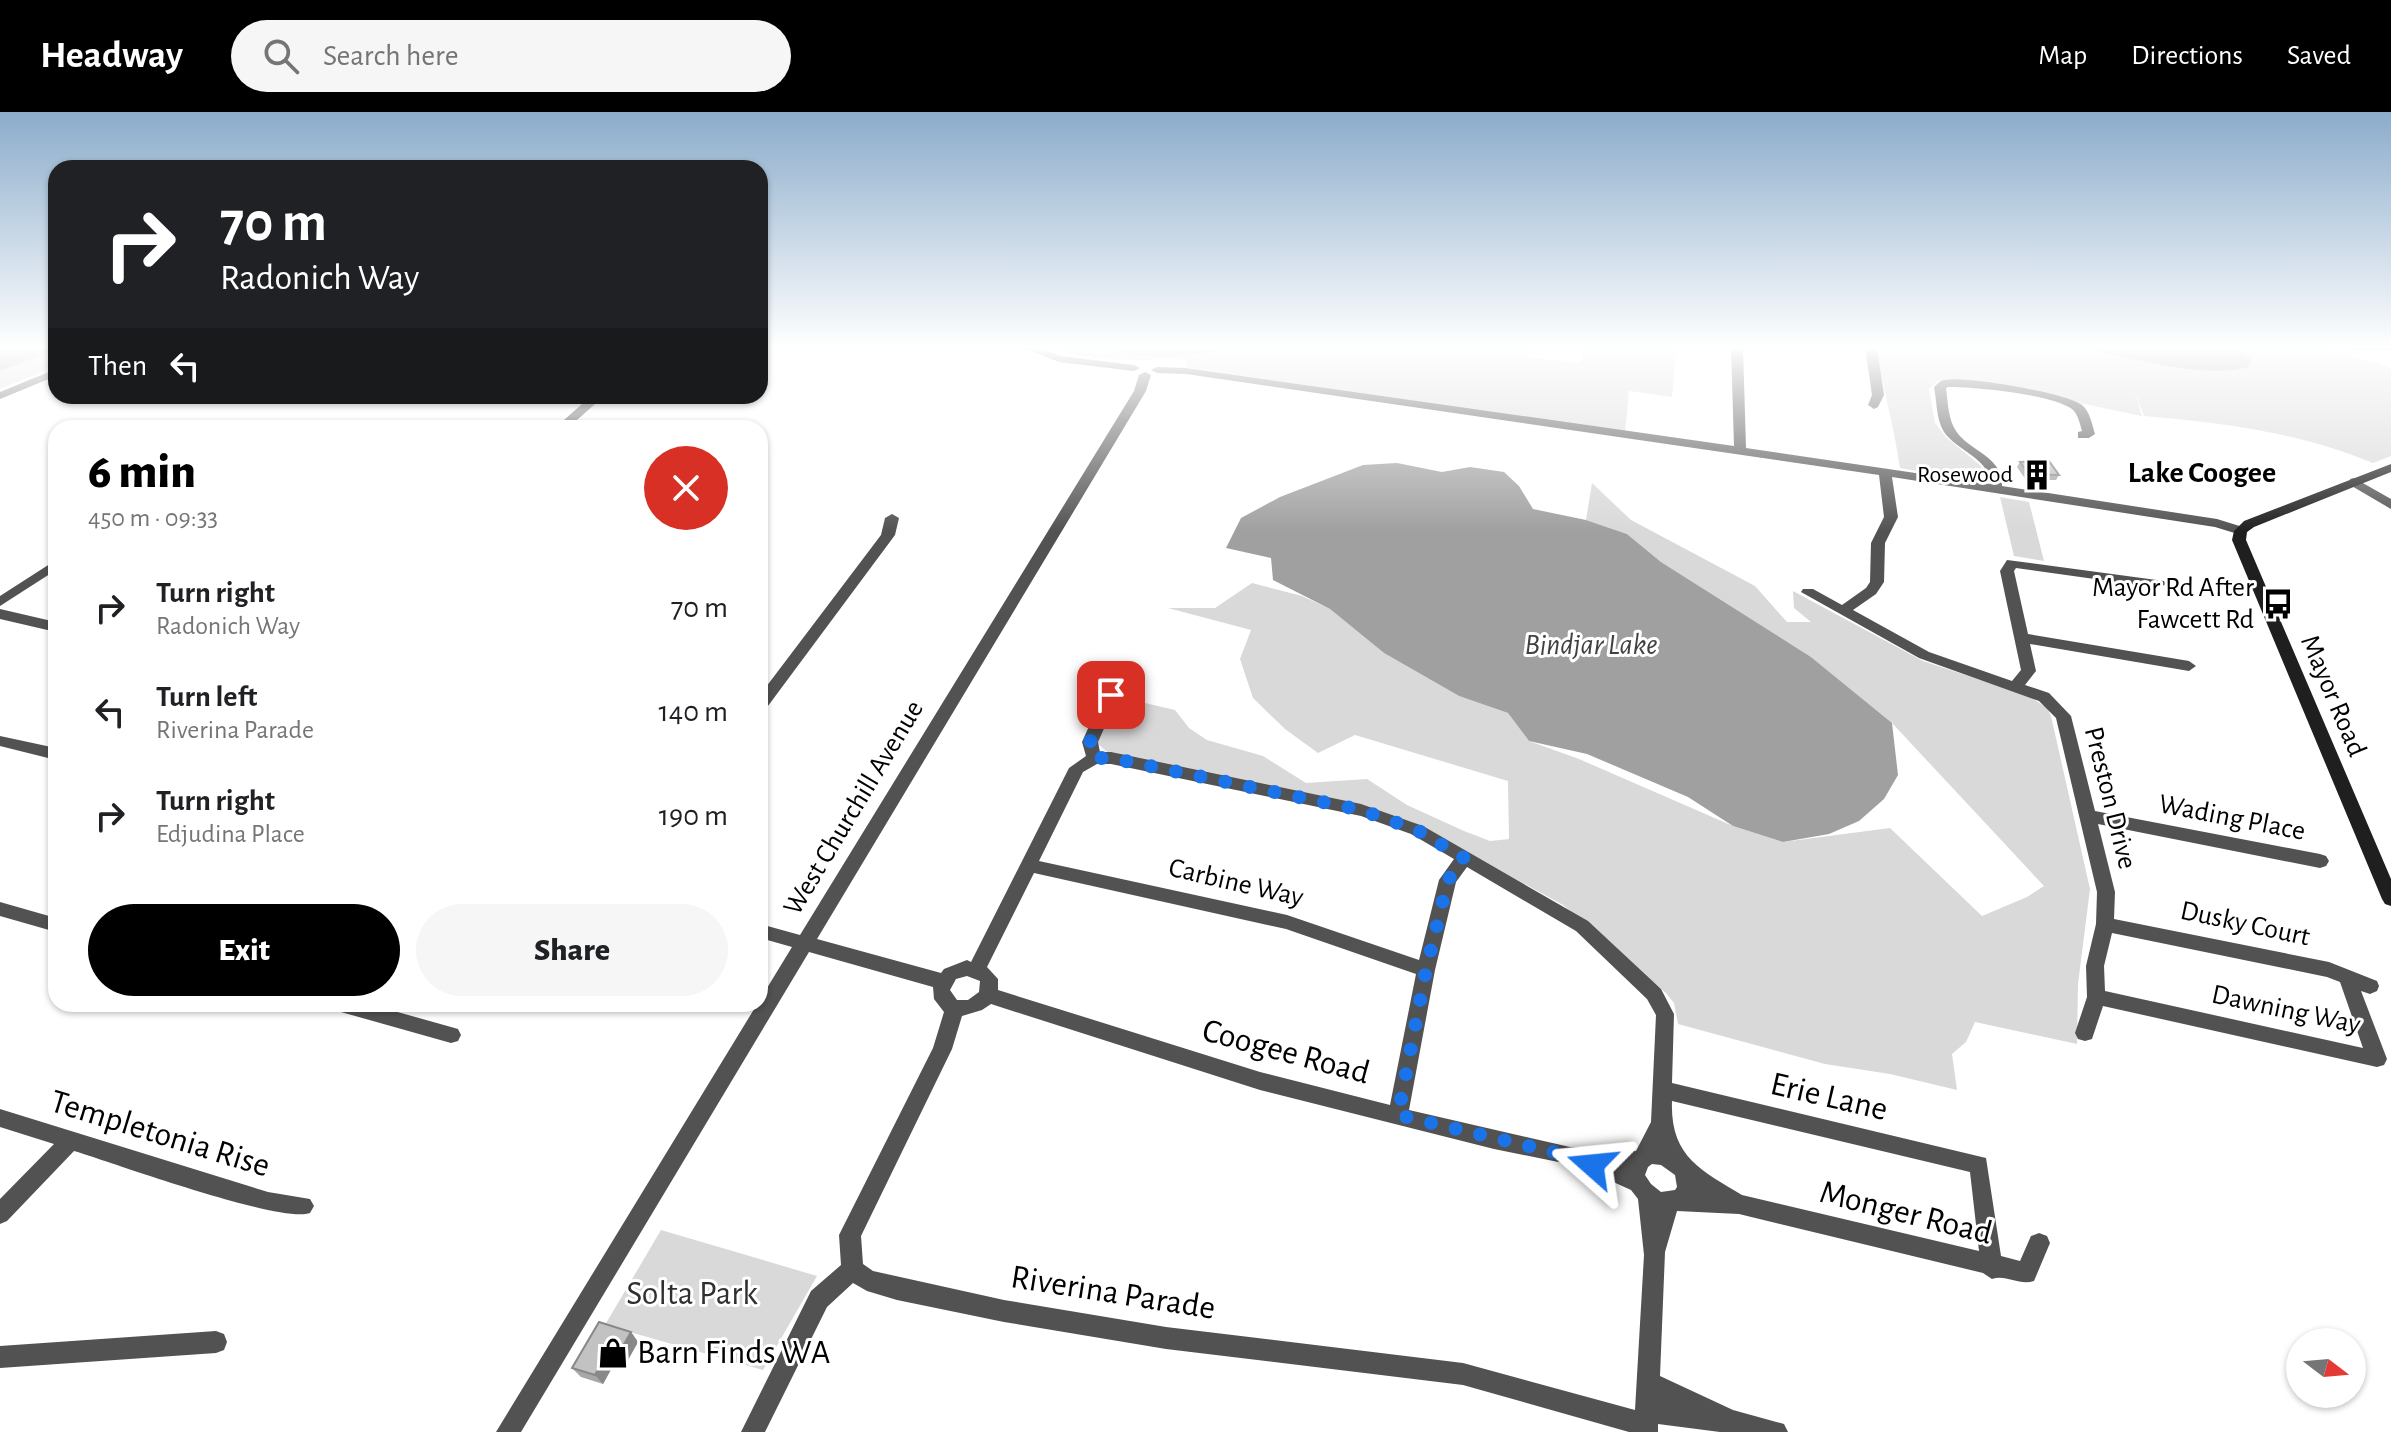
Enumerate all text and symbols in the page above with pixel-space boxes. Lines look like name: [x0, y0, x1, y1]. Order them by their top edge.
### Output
search box: [231, 20, 791, 92]
icon: search: [259, 34, 303, 78]
text: Headway: [40, 37, 183, 75]
text: Search here: [323, 41, 459, 71]
text: Map: [2038, 42, 2087, 70]
text: Directions: [2131, 42, 2243, 70]
text: Saved: [2287, 42, 2351, 70]
icon: right: [88, 192, 192, 296]
text: 70 m: [220, 195, 327, 251]
text: Radonich Way: [220, 260, 419, 296]
icon: left: [163, 344, 207, 388]
text: Then: [88, 351, 147, 381]
button: close: [644, 446, 728, 530]
text: 6 min: [88, 449, 196, 497]
building icon: Rosewood: [2020, 458, 2054, 492]
district label: Lake Coogee: [2128, 458, 2276, 488]
place label: Rosewood: [1917, 463, 2013, 487]
text: 450 m · 09:33: [88, 505, 218, 531]
place label: Mayor Rd After Fawcett Rd: [2092, 574, 2254, 634]
text: Turn right: [156, 578, 275, 608]
icon: right: [88, 586, 132, 630]
bus stop icon: Mayor Rd After Fawcett Rd: [2261, 587, 2295, 621]
text: 70 m: [671, 593, 728, 623]
text: Radonich Way: [156, 613, 300, 639]
water label: Bindjar Lake: [1524, 630, 1658, 660]
street label: Mayor Road: [2295, 631, 2371, 761]
pin: [1077, 661, 1145, 729]
icon: arrive: [1089, 673, 1133, 717]
text: Turn left: [156, 682, 257, 712]
icon: left: [88, 690, 132, 734]
street label: West Churchill Avenue: [779, 696, 929, 920]
text: 140 m: [658, 697, 728, 727]
text: Riverina Parade: [156, 717, 314, 743]
street label: Preston Drive: [2079, 724, 2141, 872]
text: Turn right: [156, 786, 275, 816]
street label: Wading Place: [2156, 790, 2308, 846]
icon: right: [88, 794, 132, 838]
text: 190 m: [659, 801, 728, 831]
text: Edjudina Place: [156, 821, 305, 847]
street label: Carbine Way: [1166, 854, 1306, 912]
street label: Dusky Court: [2178, 897, 2312, 951]
button: Exit: [88, 904, 400, 996]
button: Share: [416, 904, 728, 996]
street label: Dawning Way: [2209, 981, 2363, 1039]
street label: Coogee Road: [1199, 1013, 1373, 1091]
street label: Erie Lane: [1767, 1067, 1891, 1127]
street label: Templetonia Rise: [46, 1084, 274, 1184]
position arrow: [1550, 1123, 1634, 1207]
street label: Monger Road: [1816, 1175, 1996, 1251]
street label: Riverina Parade: [1008, 1260, 1218, 1326]
park label: Solta Park: [626, 1277, 758, 1311]
north arrow: [2286, 1328, 2366, 1408]
map controls: [2286, 1328, 2366, 1408]
shop icon: Barn Finds WA: [596, 1336, 630, 1370]
place label: Barn Finds WA: [637, 1336, 830, 1370]

